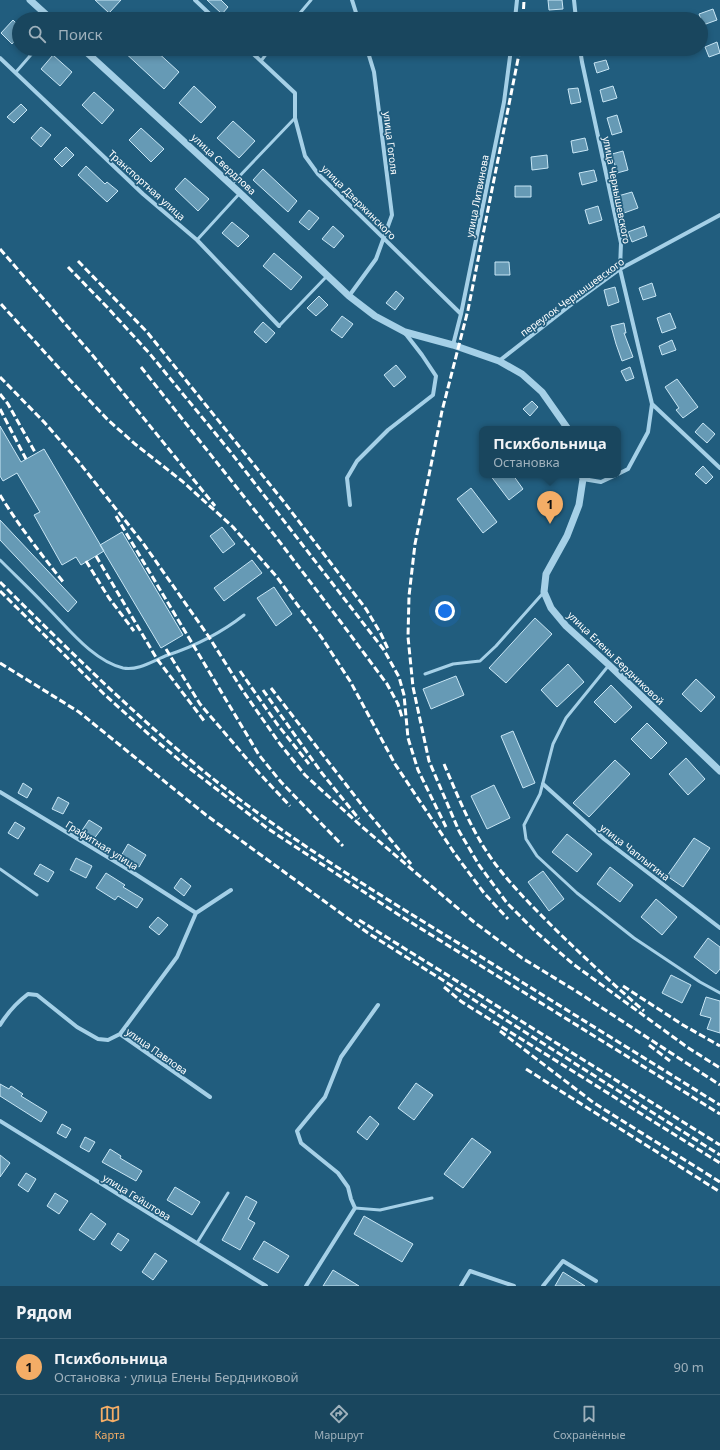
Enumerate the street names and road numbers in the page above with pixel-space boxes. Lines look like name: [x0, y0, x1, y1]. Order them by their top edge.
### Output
street label: улица Гоголя: [380, 111, 402, 175]
street label: улица Свердлова: [189, 130, 259, 198]
street label: улица Чернышевского: [600, 135, 634, 245]
street label: Транспортная улица: [106, 147, 188, 223]
street label: улица Литвинова: [462, 153, 492, 239]
street label: улица Дзержинского: [318, 161, 400, 243]
street label: переулок Чернышевского: [517, 254, 627, 340]
street label: улица Елены Бердниковой: [565, 608, 667, 708]
street label: Графитная улица: [63, 817, 141, 873]
street label: улица Чаплыгина: [597, 820, 673, 884]
street label: улица Павлова: [123, 1024, 191, 1078]
street label: улица Гейштова: [100, 1170, 174, 1224]

